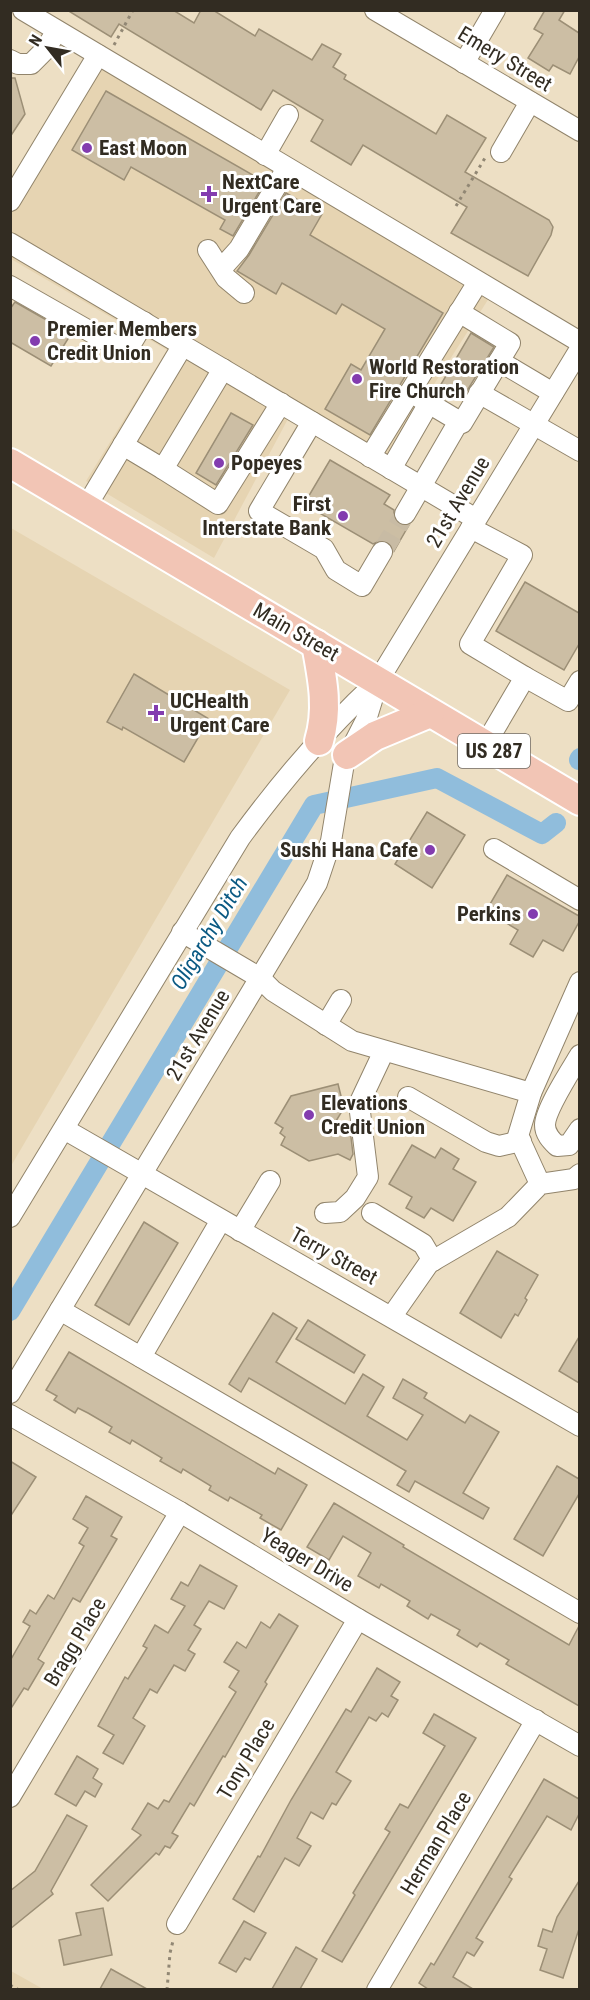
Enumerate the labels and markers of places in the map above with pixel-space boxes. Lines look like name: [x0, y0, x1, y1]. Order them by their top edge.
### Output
place label: East Moon: [99, 136, 187, 160]
marker: East Moon: [80, 141, 94, 155]
place label: NextCare Urgent Care: [222, 170, 322, 218]
marker: NextCare Urgent Care: [200, 185, 218, 203]
place label: Premier Members Credit Union: [47, 317, 197, 365]
marker: Premier Members Credit Union: [28, 334, 42, 348]
place label: World Restoration Fire Church: [369, 355, 519, 403]
marker: World Restoration Fire Church: [350, 372, 364, 386]
place label: Popeyes: [231, 451, 302, 475]
marker: Popeyes: [212, 456, 226, 470]
place label: First Interstate Bank: [202, 492, 332, 540]
marker: First Interstate Bank: [336, 509, 350, 523]
place label: UCHealth Urgent Care: [170, 689, 270, 737]
marker: UCHealth Urgent Care: [147, 704, 165, 722]
place label: Sushi Hana Cafe: [280, 838, 418, 862]
marker: Sushi Hana Cafe: [423, 843, 437, 857]
place label: Perkins: [457, 902, 521, 926]
marker: Perkins: [526, 907, 540, 921]
place label: Elevations Credit Union: [321, 1091, 425, 1139]
marker: Elevations Credit Union: [302, 1108, 316, 1122]

